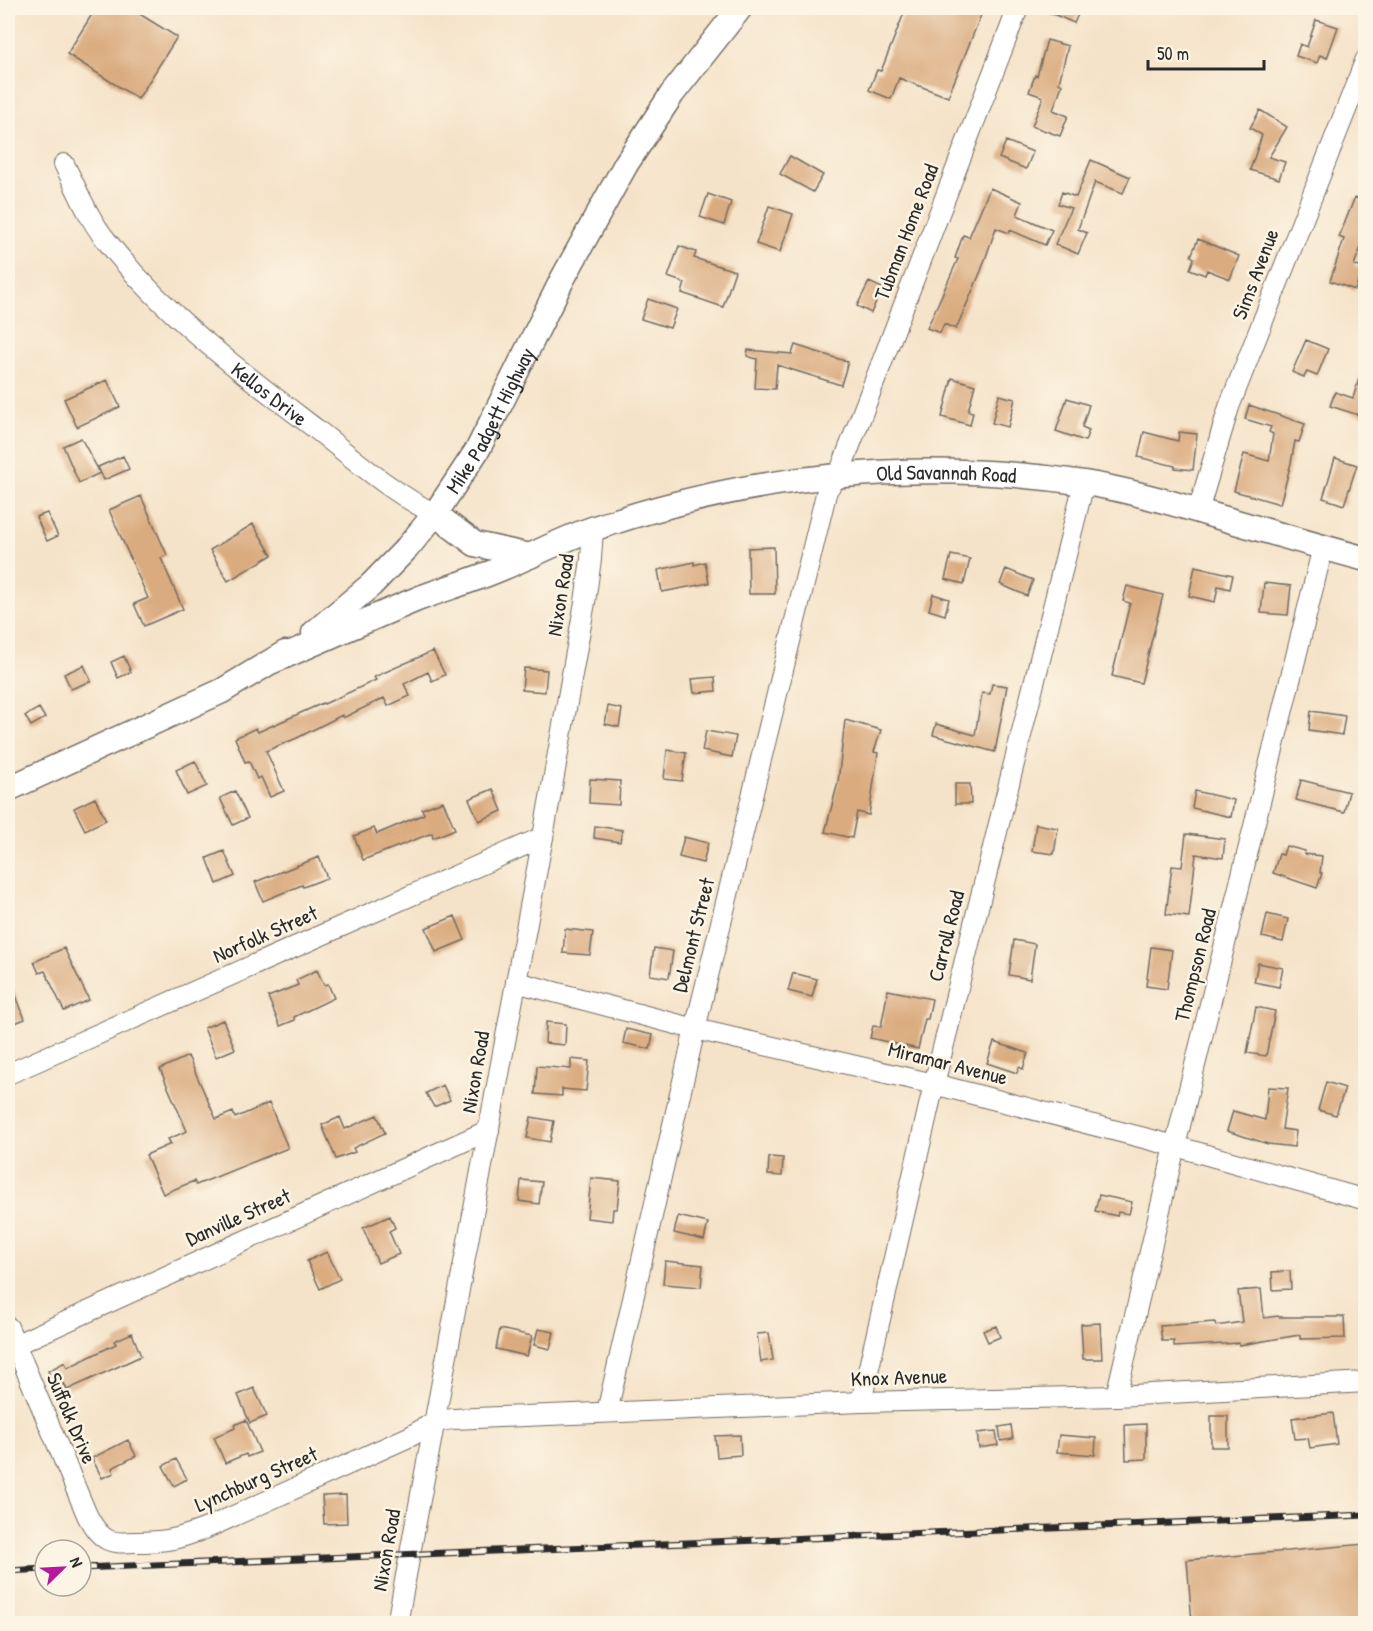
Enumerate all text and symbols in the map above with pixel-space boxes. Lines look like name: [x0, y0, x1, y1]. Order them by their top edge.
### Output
scale bar: [1148, 33, 1264, 71]
text: 50 m: [1157, 41, 1189, 66]
street label: Tubman Home Road: [867, 160, 945, 304]
street label: Sims Avenue: [1224, 225, 1286, 323]
street label: Mike Padgett Highway: [438, 342, 541, 499]
street label: Kellos Drive: [225, 355, 314, 432]
street label: Old Savannah Road: [875, 457, 1017, 489]
street label: Nixon Road: [539, 552, 581, 638]
street label: Delmont Street: [665, 874, 721, 995]
street label: Carroll Road: [921, 888, 971, 984]
street label: Norfolk Street: [208, 898, 323, 970]
street label: Thompson Road: [1167, 905, 1223, 1025]
street label: Nixon Road: [454, 1029, 496, 1115]
street label: Miramar Avenue: [885, 1034, 1011, 1092]
street label: Danville Street: [181, 1181, 296, 1253]
street label: Knox Avenue: [850, 1361, 948, 1393]
street label: Suffolk Drive: [40, 1368, 104, 1468]
street label: Lynchburg Street: [190, 1439, 323, 1519]
street label: Nixon Road: [365, 1507, 407, 1593]
north arrow: [33, 1538, 93, 1598]
text: N: [65, 1554, 89, 1571]

